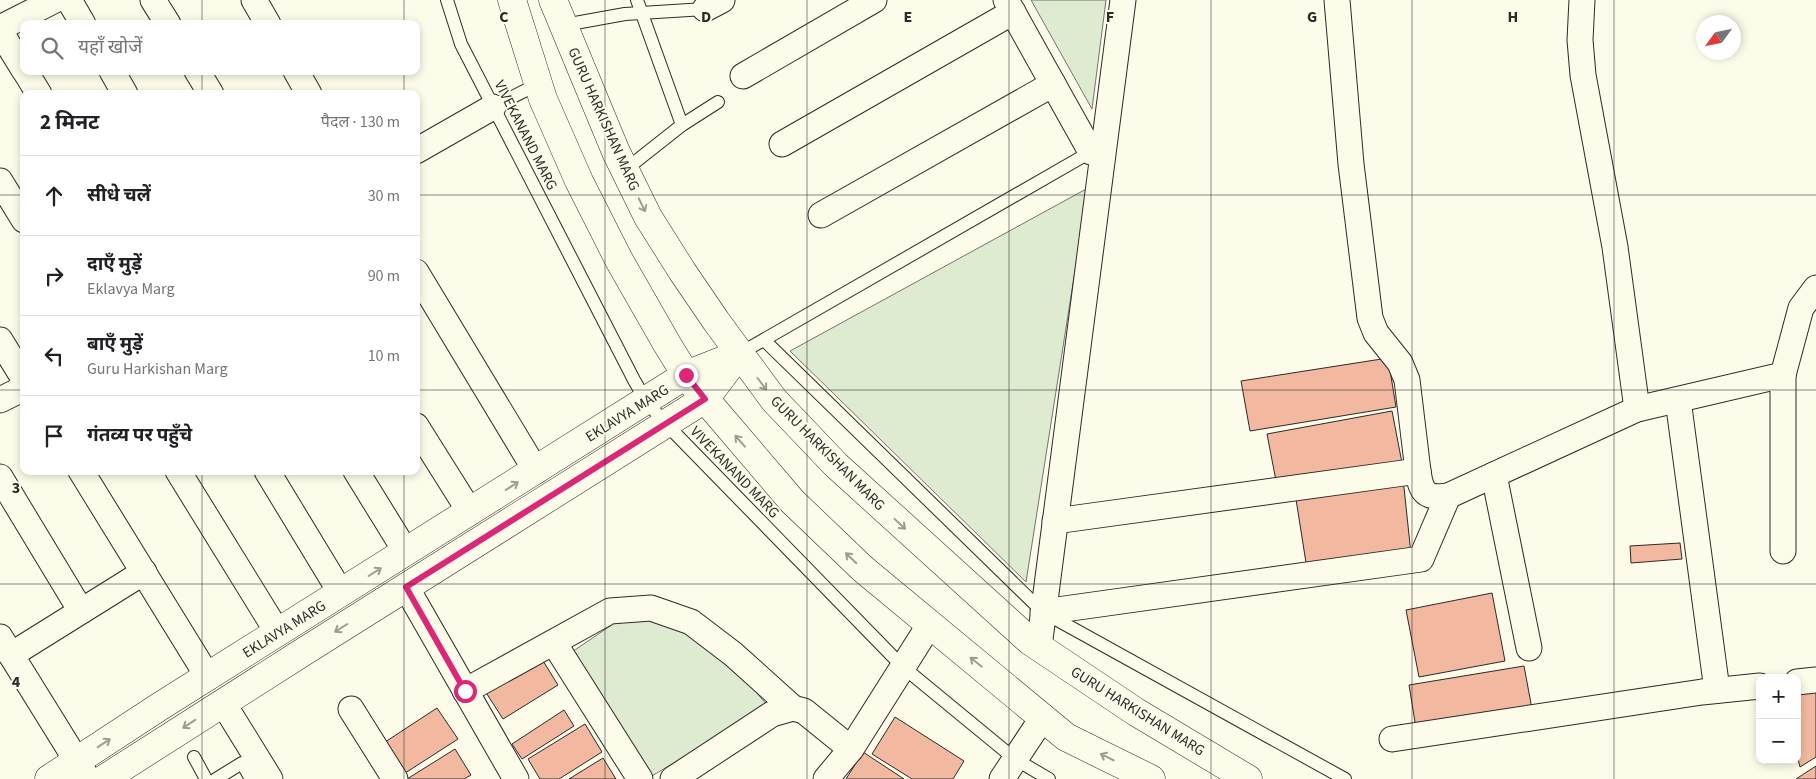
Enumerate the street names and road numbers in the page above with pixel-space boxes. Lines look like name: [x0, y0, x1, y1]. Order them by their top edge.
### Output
street label: GURU HARKISHAN MARG: [562, 44, 645, 194]
street label: VIVEKANAND MARG: [489, 77, 562, 194]
street label: EKLAVYA MARG: [582, 379, 673, 447]
street label: GURU HARKISHAN MARG: [766, 391, 890, 515]
street label: VIVEKANAND MARG: [685, 422, 784, 523]
street label: EKLAVYA MARG: [239, 595, 330, 663]
street label: GURU HARKISHAN MARG: [1067, 662, 1209, 761]

